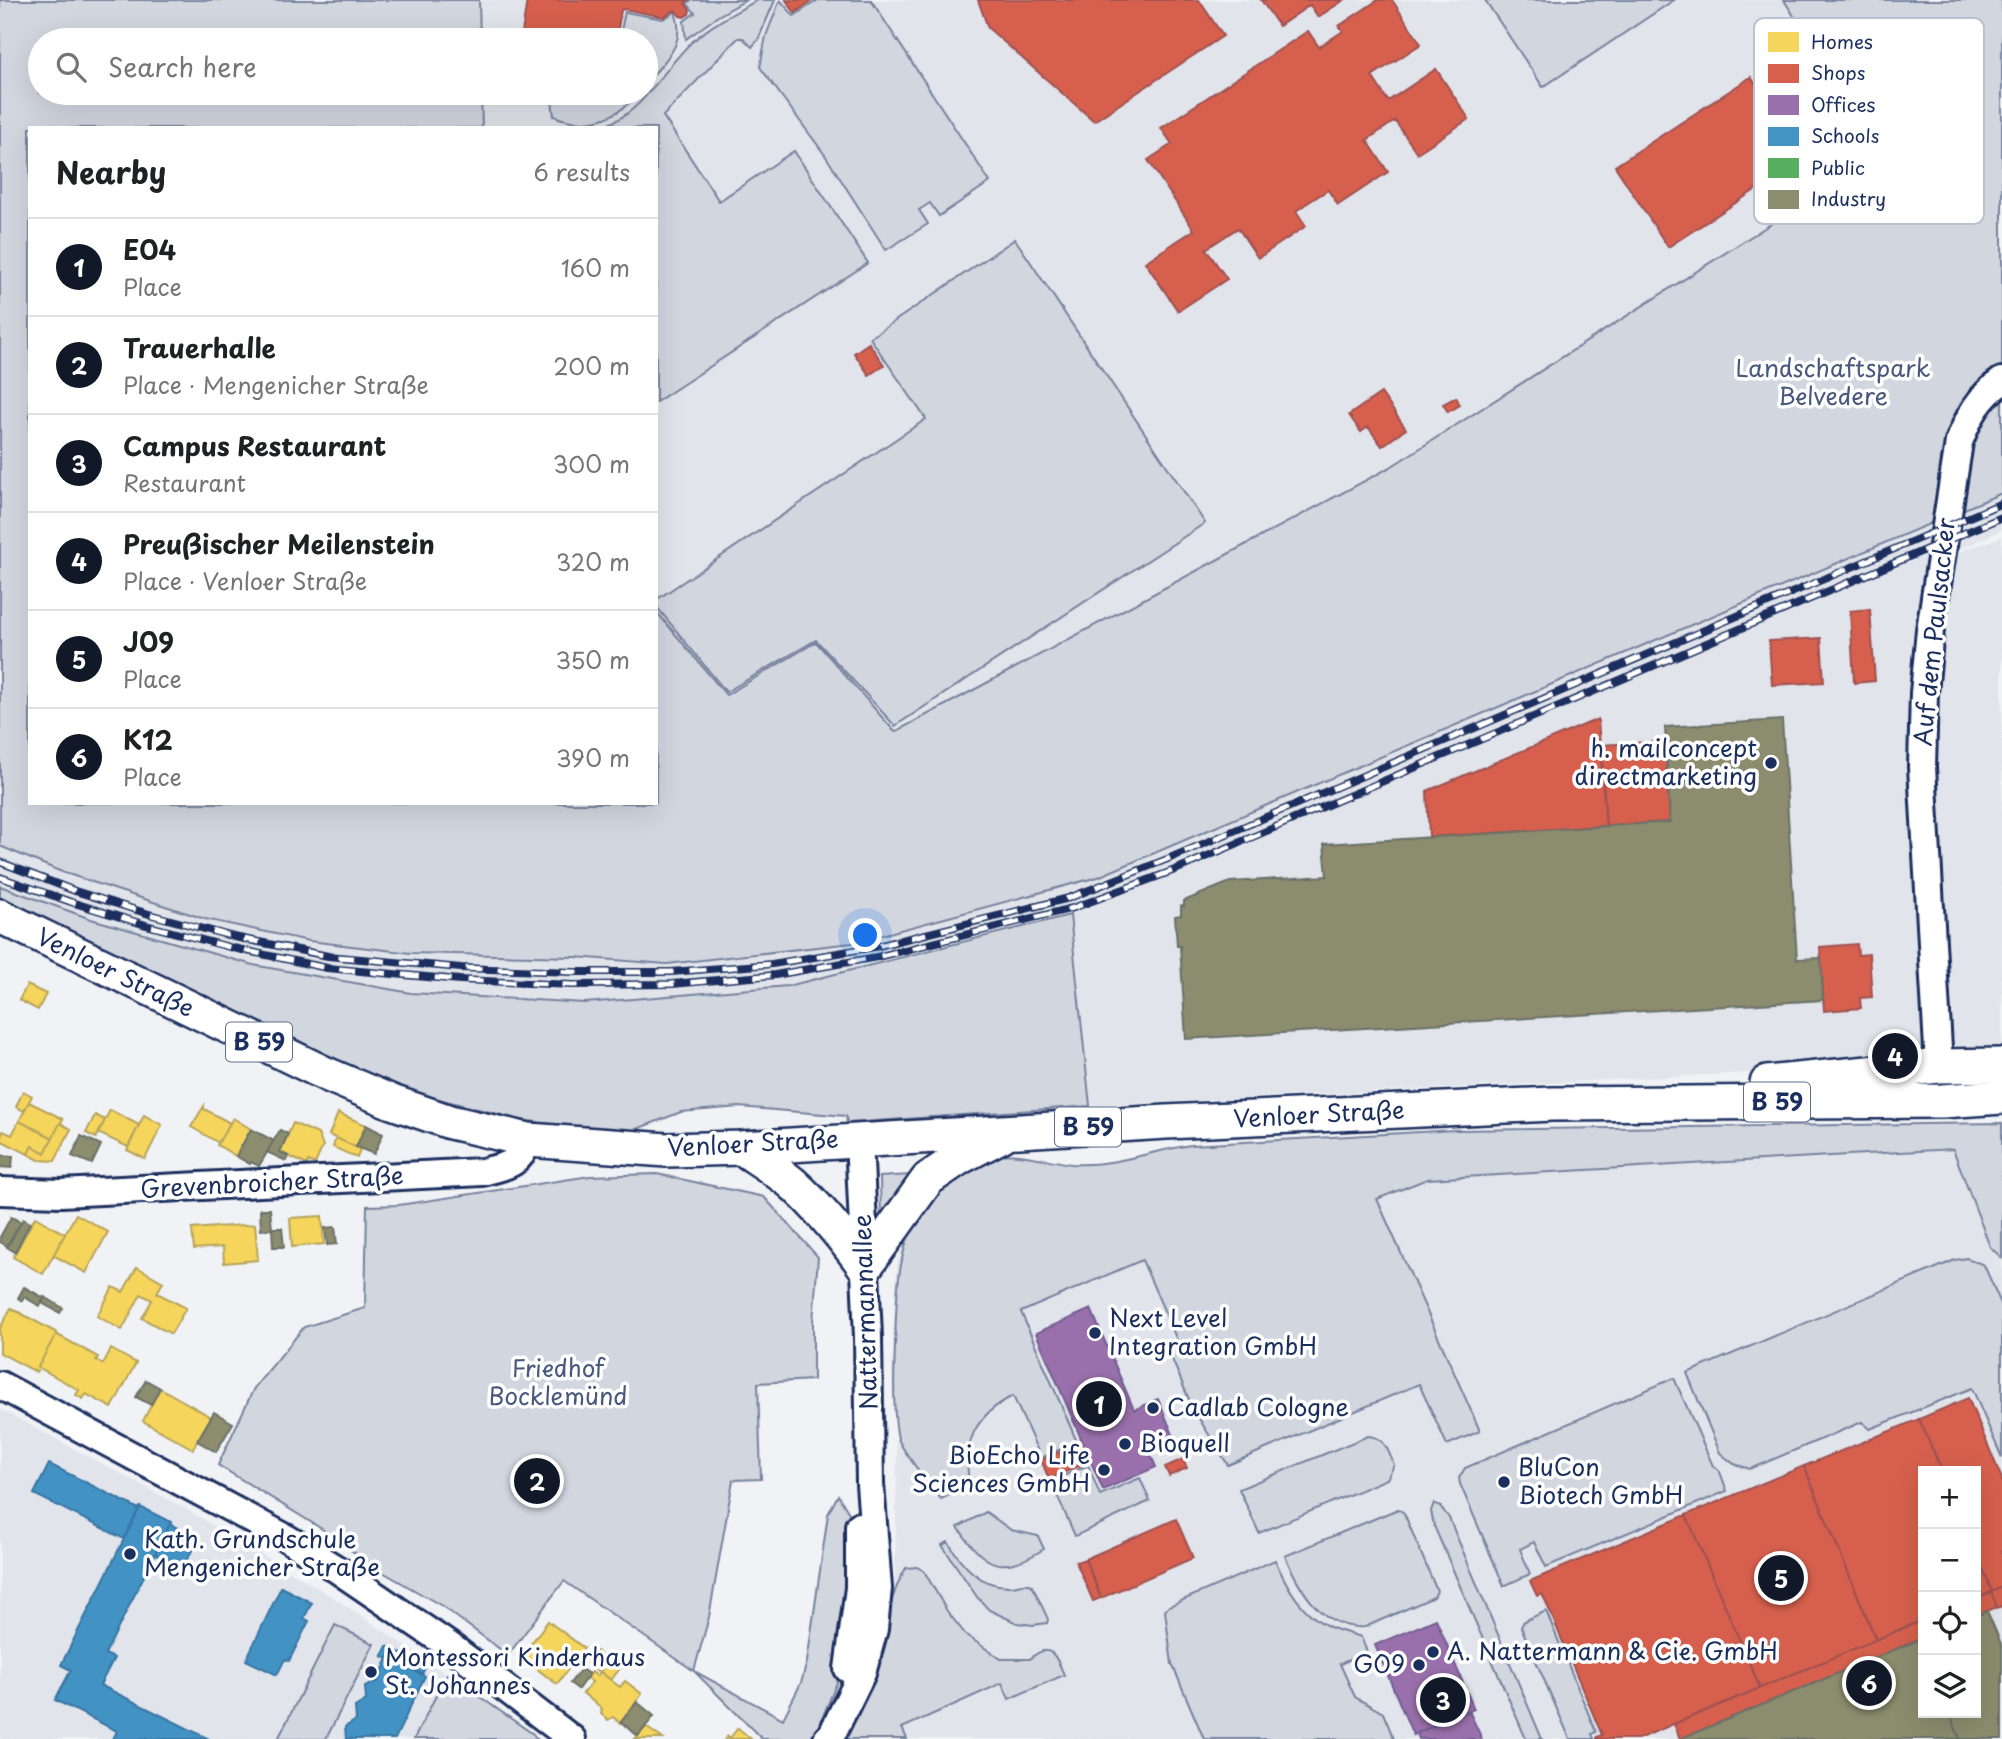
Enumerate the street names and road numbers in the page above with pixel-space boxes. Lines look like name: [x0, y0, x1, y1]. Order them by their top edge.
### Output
street label: Auf dem Paulsacker: [1903, 515, 1963, 748]
street label: Venloer Straße: [31, 917, 201, 1025]
road number: B 59: [226, 1023, 292, 1062]
road number: B 59: [1744, 1082, 1810, 1121]
street label: Venloer Straße: [1232, 1091, 1406, 1135]
road number: B 59: [1055, 1108, 1121, 1146]
street label: Venloer Straße: [666, 1120, 840, 1164]
street label: Grevenbroicher Straße: [139, 1156, 404, 1206]
street label: Nattermannallee: [843, 1214, 885, 1411]

